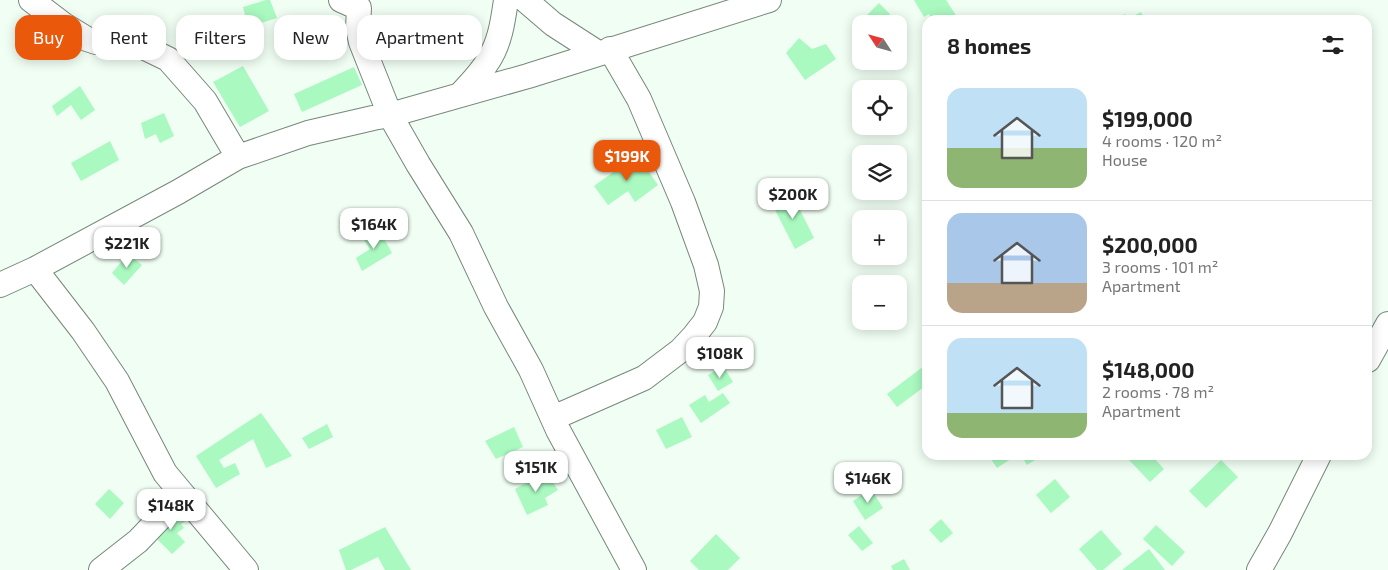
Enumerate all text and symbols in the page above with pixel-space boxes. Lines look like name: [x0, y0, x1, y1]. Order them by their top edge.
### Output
chip: Buy: [15, 15, 82, 60]
chip: Rent: [92, 15, 166, 60]
chip: Filters: [176, 15, 264, 60]
chip: New: [274, 15, 347, 60]
chip: Apartment: [357, 15, 482, 60]
north arrow: [852, 15, 908, 70]
map controls: [852, 15, 907, 330]
icon: filters: [1319, 31, 1347, 59]
text: 8 homes: [947, 33, 1031, 58]
button: locate: [852, 80, 907, 135]
text: $199,000: [1102, 106, 1193, 131]
icon: home: [987, 108, 1047, 168]
text: 4 rooms · 120 m²: [1102, 131, 1222, 150]
pin: $199K: [592, 140, 662, 182]
button: layers: [852, 145, 907, 200]
text: $199K: [604, 146, 650, 165]
text: House: [1102, 150, 1148, 169]
pin: $200K: [758, 178, 828, 220]
text: $200K: [769, 184, 817, 203]
pin: $164K: [339, 208, 409, 250]
button: +: [852, 210, 907, 265]
text: $164K: [351, 214, 397, 233]
pin: $221K: [92, 226, 162, 269]
text: $200,000: [1102, 232, 1198, 257]
text: $221K: [105, 233, 149, 252]
icon: home: [987, 233, 1047, 293]
text: 3 rooms · 101 m²: [1102, 257, 1219, 276]
button: −: [852, 275, 907, 330]
text: Apartment: [1102, 276, 1181, 295]
pin: $108K: [685, 336, 755, 379]
text: $108K: [697, 343, 743, 362]
text: $148,000: [1102, 357, 1195, 382]
icon: home: [987, 358, 1047, 418]
text: 2 rooms · 78 m²: [1102, 382, 1214, 401]
text: Apartment: [1102, 401, 1181, 420]
pin: $151K: [501, 450, 571, 493]
text: $151K: [515, 457, 557, 476]
pin: $146K: [833, 462, 903, 504]
text: $146K: [845, 468, 891, 487]
pin: $148K: [136, 488, 206, 531]
text: $148K: [148, 495, 194, 514]

